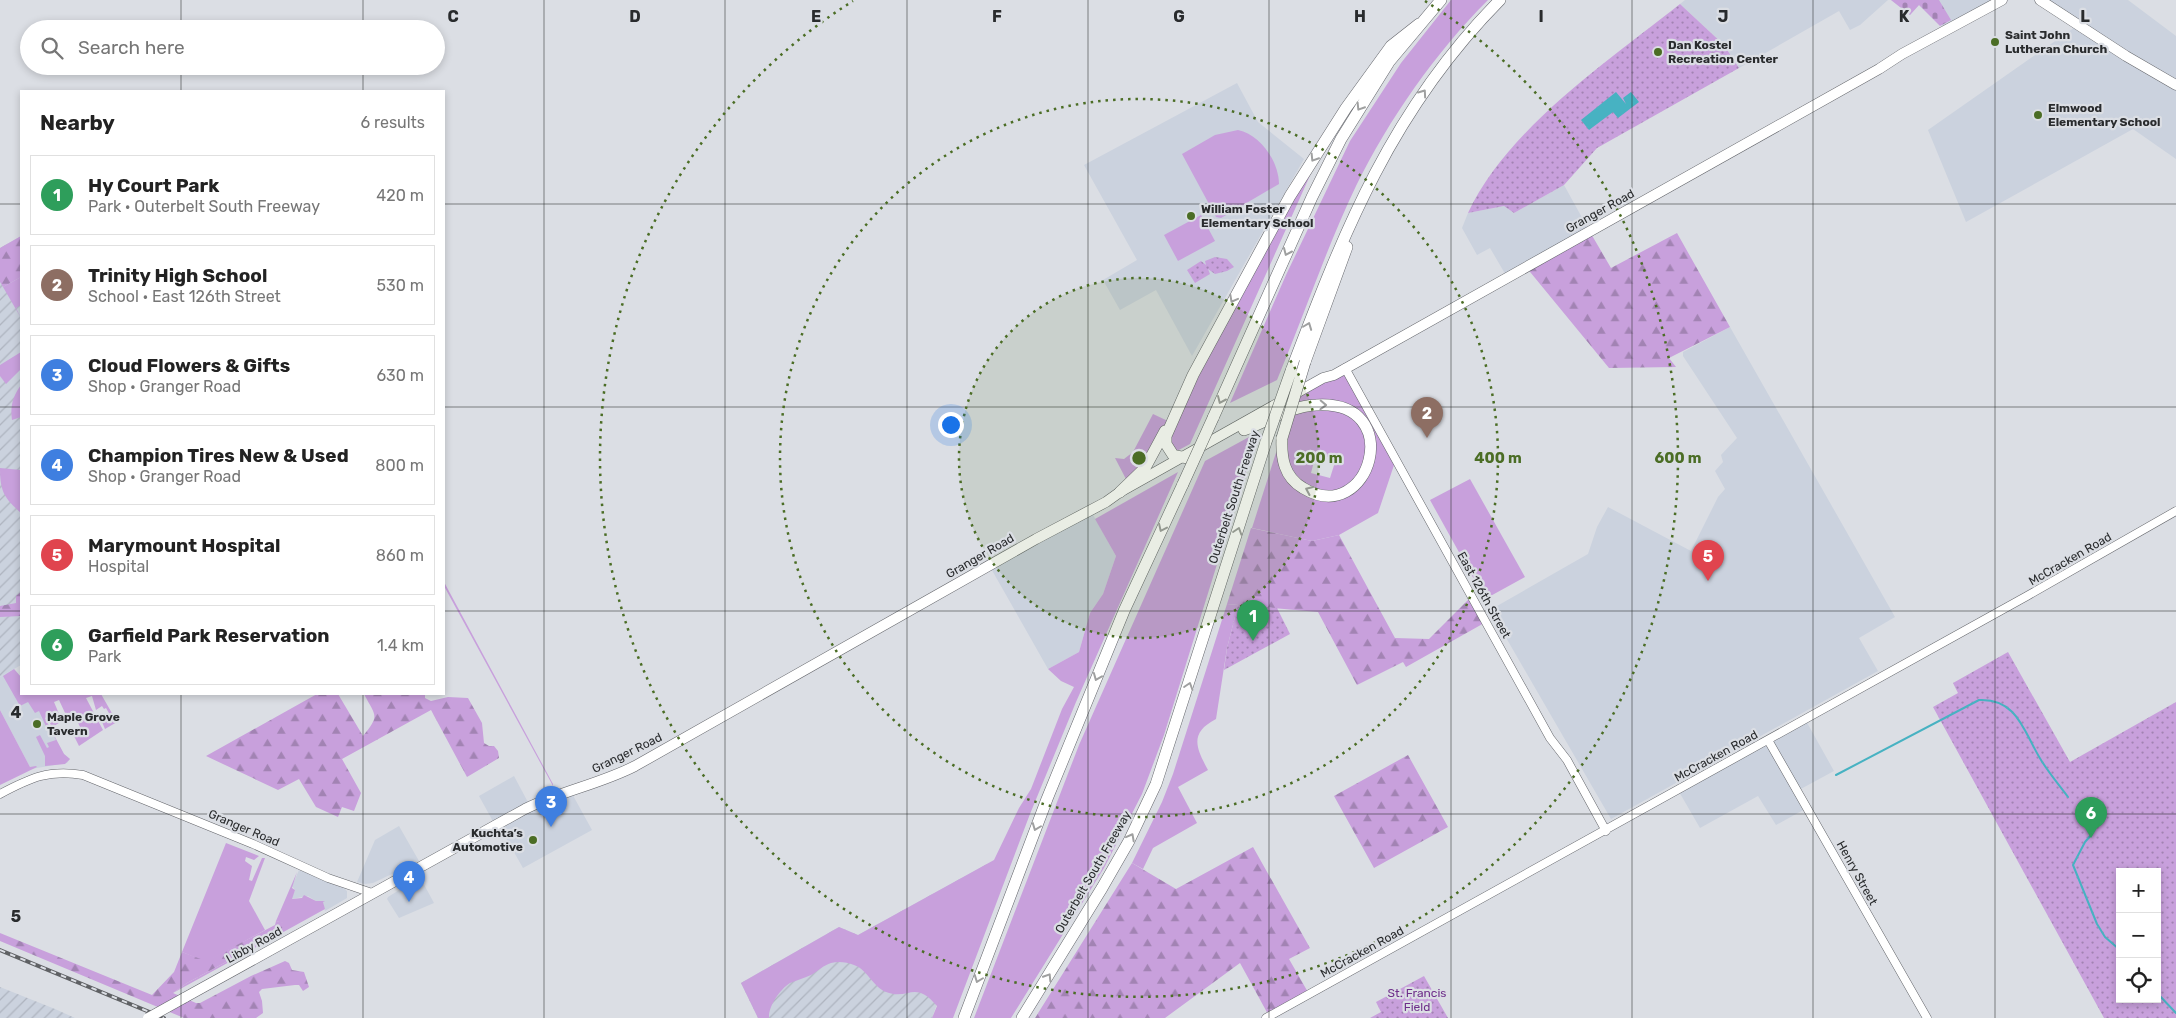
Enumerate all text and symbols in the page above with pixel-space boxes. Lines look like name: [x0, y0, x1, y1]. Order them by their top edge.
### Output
text: C: [447, 7, 459, 26]
text: D: [629, 7, 641, 26]
text: E: [811, 7, 821, 26]
text: F: [992, 7, 1002, 26]
text: G: [1173, 7, 1185, 26]
text: H: [1354, 7, 1366, 26]
text: I: [1538, 7, 1544, 26]
text: J: [1718, 7, 1728, 26]
text: K: [1899, 7, 1910, 26]
text: L: [2080, 7, 2090, 26]
search box: [20, 20, 445, 75]
place label: Saint John Lutheran Church: [2005, 28, 2107, 56]
icon: search: [38, 34, 66, 62]
text: Search here: [78, 36, 185, 59]
marker: Saint John Lutheran Church: [1989, 36, 2001, 48]
place label: Dan Kostel Recreation Center: [1668, 38, 1779, 66]
marker: Dan Kostel Recreation Center: [1652, 46, 1664, 58]
one-way arrow: [1417, 89, 1426, 99]
one-way arrow: [1357, 101, 1367, 110]
place label: Elmwood Elementary School: [2048, 101, 2160, 129]
marker: Elmwood Elementary School: [2032, 109, 2044, 121]
text: Nearby: [40, 110, 115, 135]
text: 6 results: [360, 113, 425, 132]
one-way arrow: [1310, 152, 1320, 161]
text: Hy Court Park: [88, 174, 219, 197]
text: 1: [53, 186, 61, 205]
text: 420 m: [376, 186, 424, 205]
street label: Granger Road: [1563, 186, 1637, 236]
text: Park · Outerbelt South Freeway: [88, 197, 320, 216]
place label: William Foster Elementary School: [1201, 202, 1313, 230]
marker: William Foster Elementary School: [1185, 210, 1197, 222]
one-way arrow: [1283, 247, 1294, 256]
text: Trinity High School: [88, 264, 267, 287]
text: 2: [52, 276, 62, 295]
text: 530 m: [377, 276, 424, 295]
text: School · East 126th Street: [88, 287, 281, 306]
one-way arrow: [1230, 294, 1240, 303]
one-way arrow: [1302, 322, 1312, 330]
text: Cloud Flowers & Gifts: [88, 354, 290, 377]
text: 3: [52, 366, 62, 385]
text: 630 m: [376, 366, 424, 385]
text: Shop · Granger Road: [88, 377, 241, 396]
one-way arrow: [1216, 395, 1227, 404]
pin: 2: [1411, 397, 1443, 438]
one-way arrow: [1320, 400, 1328, 411]
your location: [938, 412, 964, 438]
street label: Outerbelt South Freeway: [1206, 428, 1262, 565]
text: Champion Tires New & Used: [88, 444, 349, 467]
centre of rings: [1130, 449, 1148, 467]
text: 200 m: [1295, 449, 1343, 467]
text: 400 m: [1474, 449, 1522, 467]
text: 600 m: [1654, 449, 1702, 467]
text: 4: [52, 456, 62, 475]
text: 800 m: [375, 456, 424, 475]
text: Shop · Granger Road: [88, 467, 241, 486]
one-way arrow: [1305, 486, 1314, 497]
one-way arrow: [1158, 523, 1169, 532]
one-way arrow: [1232, 527, 1242, 535]
street label: McCracken Road: [2026, 530, 2114, 588]
street label: Granger Road: [944, 531, 1016, 581]
text: Marymount Hospital: [88, 534, 280, 557]
pin: 5: [1692, 540, 1724, 581]
text: 5: [52, 546, 62, 565]
text: 860 m: [376, 546, 424, 565]
street label: East 126th Street: [1454, 549, 1514, 641]
text: Hospital: [88, 557, 149, 576]
pin: 1: [1237, 600, 1269, 641]
text: Garfield Park Reservation: [88, 624, 330, 647]
text: 6: [52, 636, 62, 655]
text: 1.4 km: [377, 636, 424, 655]
text: Park: [88, 647, 121, 666]
one-way arrow: [1092, 672, 1103, 681]
one-way arrow: [1183, 682, 1193, 690]
text: 4: [11, 703, 22, 722]
place label: Maple Grove Tavern: [47, 710, 120, 738]
marker: Maple Grove Tavern: [31, 718, 43, 730]
street label: McCracken Road: [1672, 727, 1760, 785]
street label: Granger Road: [590, 730, 664, 776]
pin: 3: [535, 786, 567, 827]
pin: 6: [2075, 797, 2107, 838]
street label: Granger Road: [206, 807, 282, 849]
street label: Outerbelt South Freeway: [1052, 808, 1134, 936]
one-way arrow: [1032, 823, 1042, 831]
place label: Kuchta’s Automotive: [452, 826, 523, 854]
one-way arrow: [1125, 833, 1135, 842]
marker: Kuchta’s Automotive: [527, 834, 539, 846]
street label: Henry Street: [1834, 839, 1880, 908]
pin: 4: [393, 861, 425, 902]
map controls: [2116, 868, 2161, 1003]
button: +: [2116, 868, 2161, 913]
text: 5: [11, 907, 21, 926]
button: −: [2116, 913, 2161, 958]
street label: McCracken Road: [1318, 923, 1406, 981]
street label: Libby Road: [224, 924, 284, 966]
button: locate: [2116, 958, 2161, 1003]
one-way arrow: [1041, 973, 1051, 982]
one-way arrow: [974, 975, 984, 983]
park label: St. Francis Field: [1388, 986, 1446, 1014]

